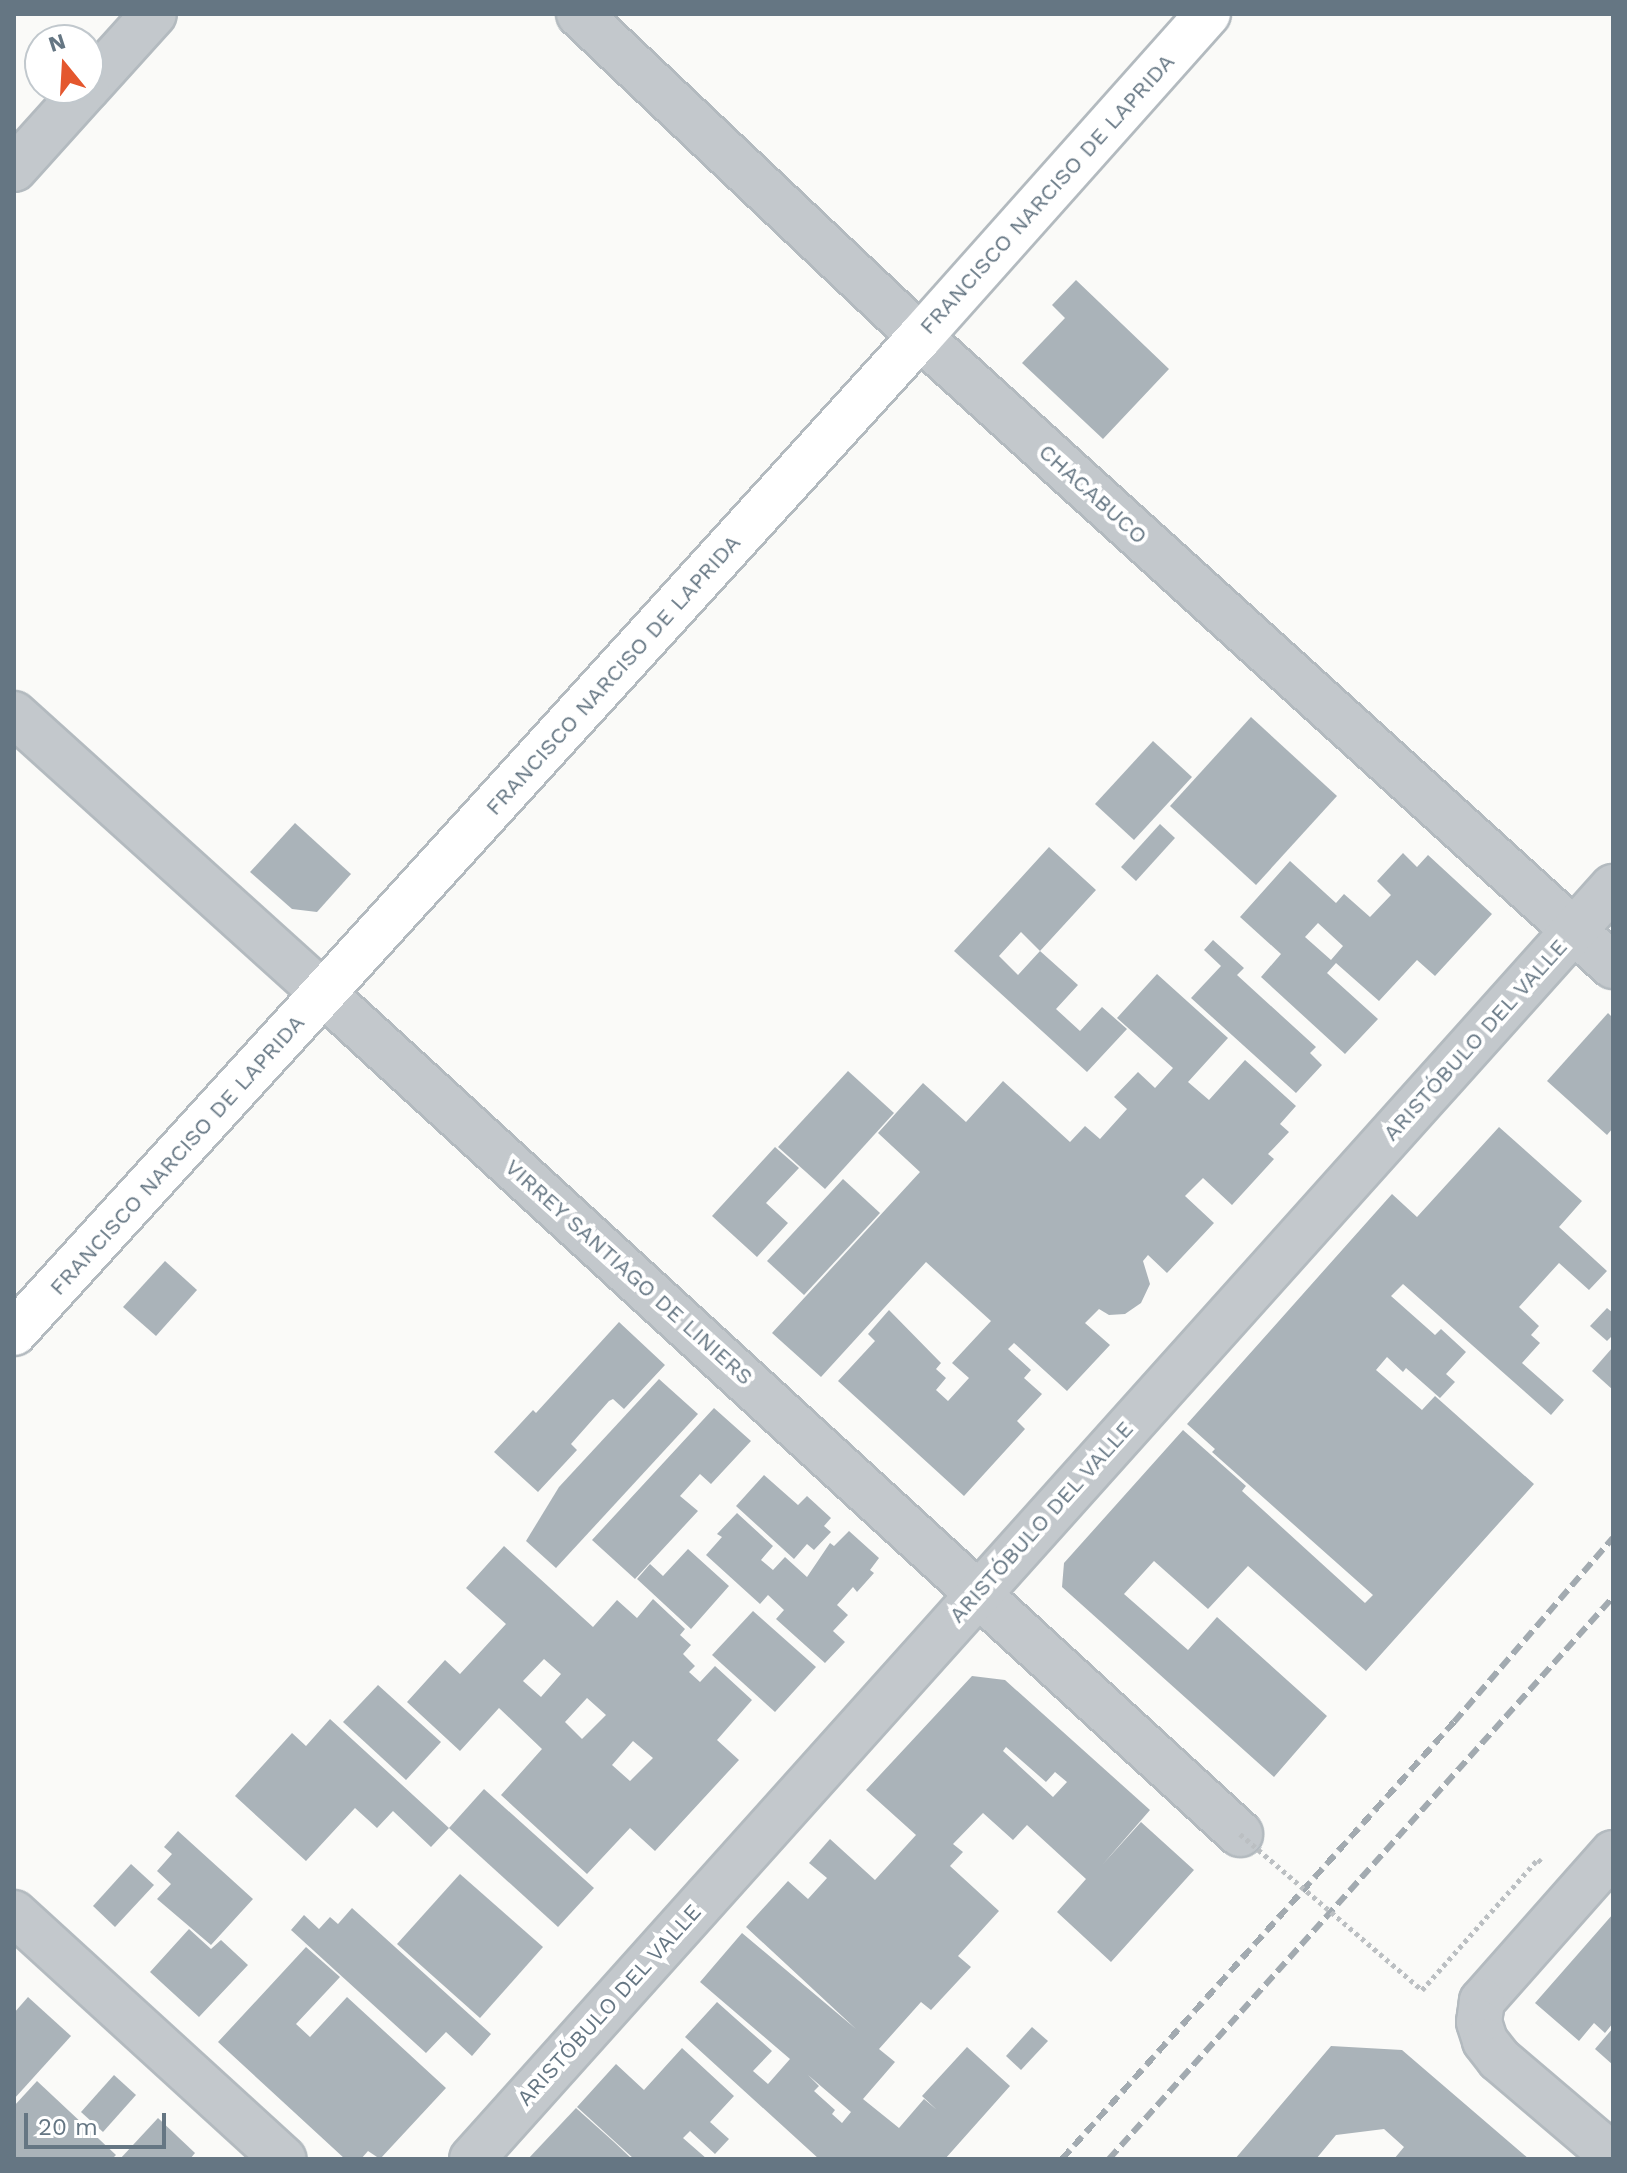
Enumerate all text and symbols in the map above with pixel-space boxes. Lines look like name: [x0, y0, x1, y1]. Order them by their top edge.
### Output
north arrow: [24, 24, 104, 104]
text: N: [45, 28, 69, 57]
street label: FRANCISCO NARCISO DE LAPRIDA: [914, 48, 1180, 340]
street label: CHACABUCO: [1033, 439, 1153, 549]
street label: FRANCISCO NARCISO DE LAPRIDA: [480, 529, 746, 821]
street label: ARISTÓBULO DEL VALLE: [1377, 933, 1573, 1147]
street label: FRANCISCO NARCISO DE LAPRIDA: [44, 1009, 310, 1301]
street label: VIRREY SANTIAGO DE LINIERS: [499, 1153, 759, 1391]
street label: ARISTÓBULO DEL VALLE: [943, 1415, 1139, 1629]
street label: ARISTÓBULO DEL VALLE: [511, 1898, 707, 2112]
scale bar: [28, 2097, 170, 2147]
text: 20 m: [38, 2113, 98, 2141]

